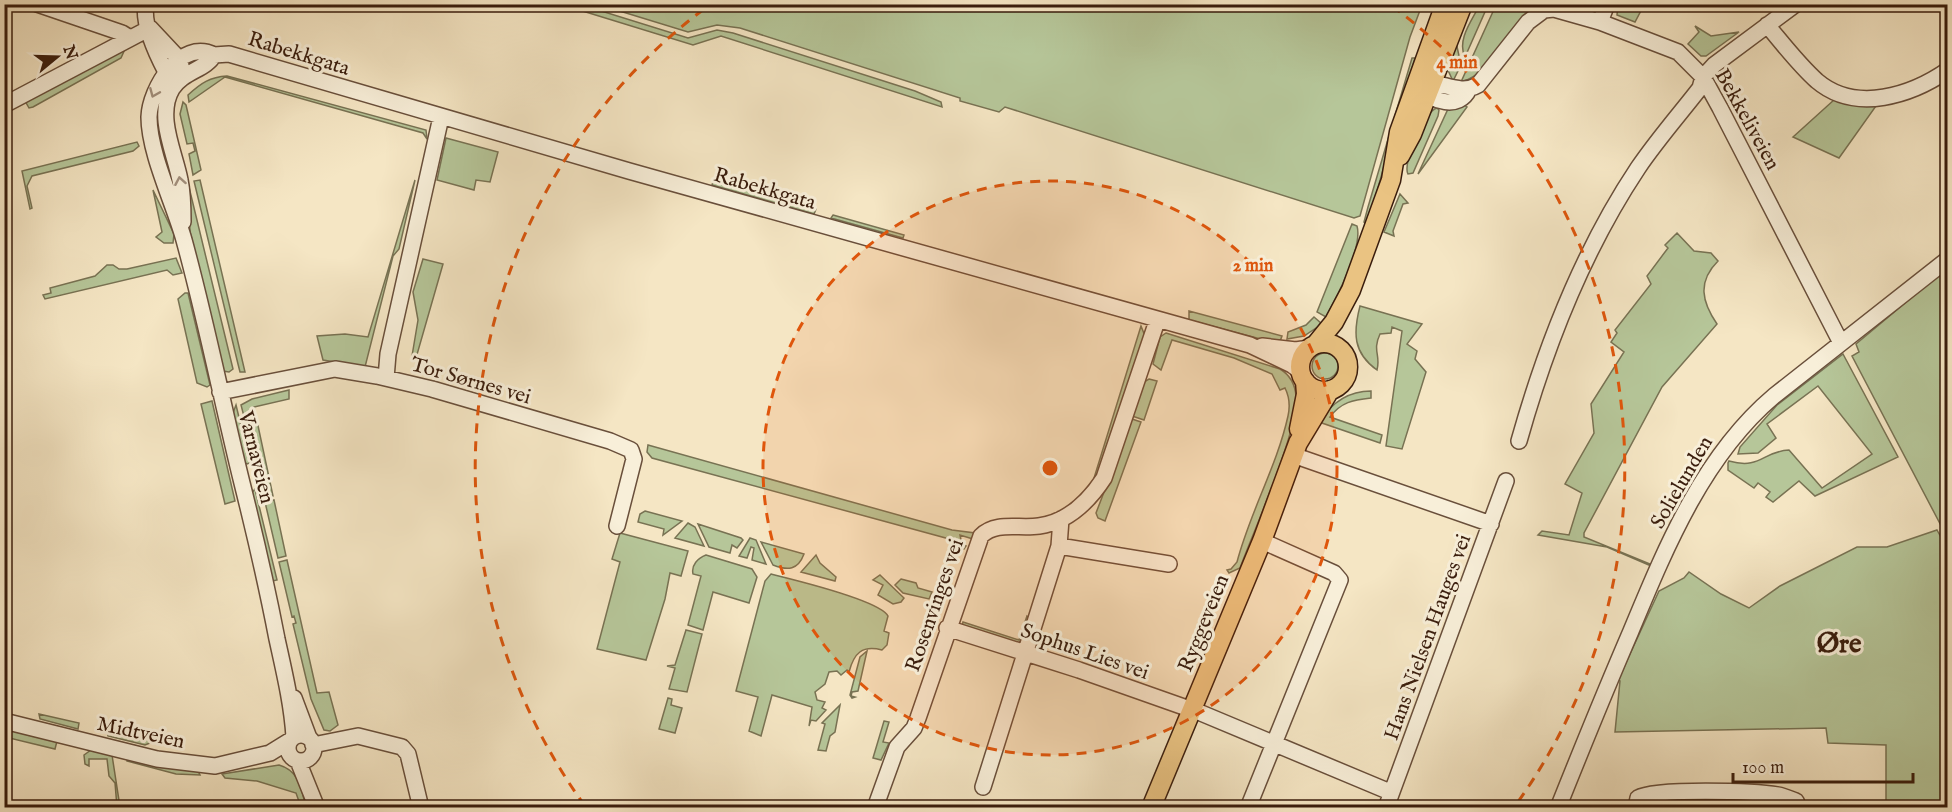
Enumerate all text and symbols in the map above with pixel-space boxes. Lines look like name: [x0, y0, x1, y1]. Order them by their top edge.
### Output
street label: Rabekkgata: [244, 26, 354, 83]
north arrow: [27, 27, 87, 87]
text: N: [57, 42, 81, 63]
text: 4 min: [1436, 52, 1478, 75]
street label: Bekkeliveien: [1708, 64, 1786, 175]
one-way arrow: [149, 87, 161, 98]
street label: Rabekkgata: [710, 162, 820, 217]
one-way arrow: [174, 177, 186, 186]
text: 2 min: [1233, 255, 1274, 278]
street label: Tor Sørnes vei: [407, 351, 534, 412]
street label: Varnaveien: [231, 407, 280, 506]
street label: Solielunden: [1645, 432, 1720, 534]
centre of rings: [1040, 458, 1060, 478]
street label: Hans Nielsen Hauges vei: [1379, 531, 1478, 744]
street label: Rosenvinges vei: [900, 535, 971, 675]
street label: Ryggeveien: [1173, 571, 1236, 676]
street label: Sophus Lies vei: [1017, 618, 1152, 687]
district label: Øre: [1817, 628, 1862, 662]
street label: Midtveien: [94, 711, 187, 756]
scale bar: [1733, 746, 1913, 784]
text: 100 m: [1742, 757, 1784, 780]

